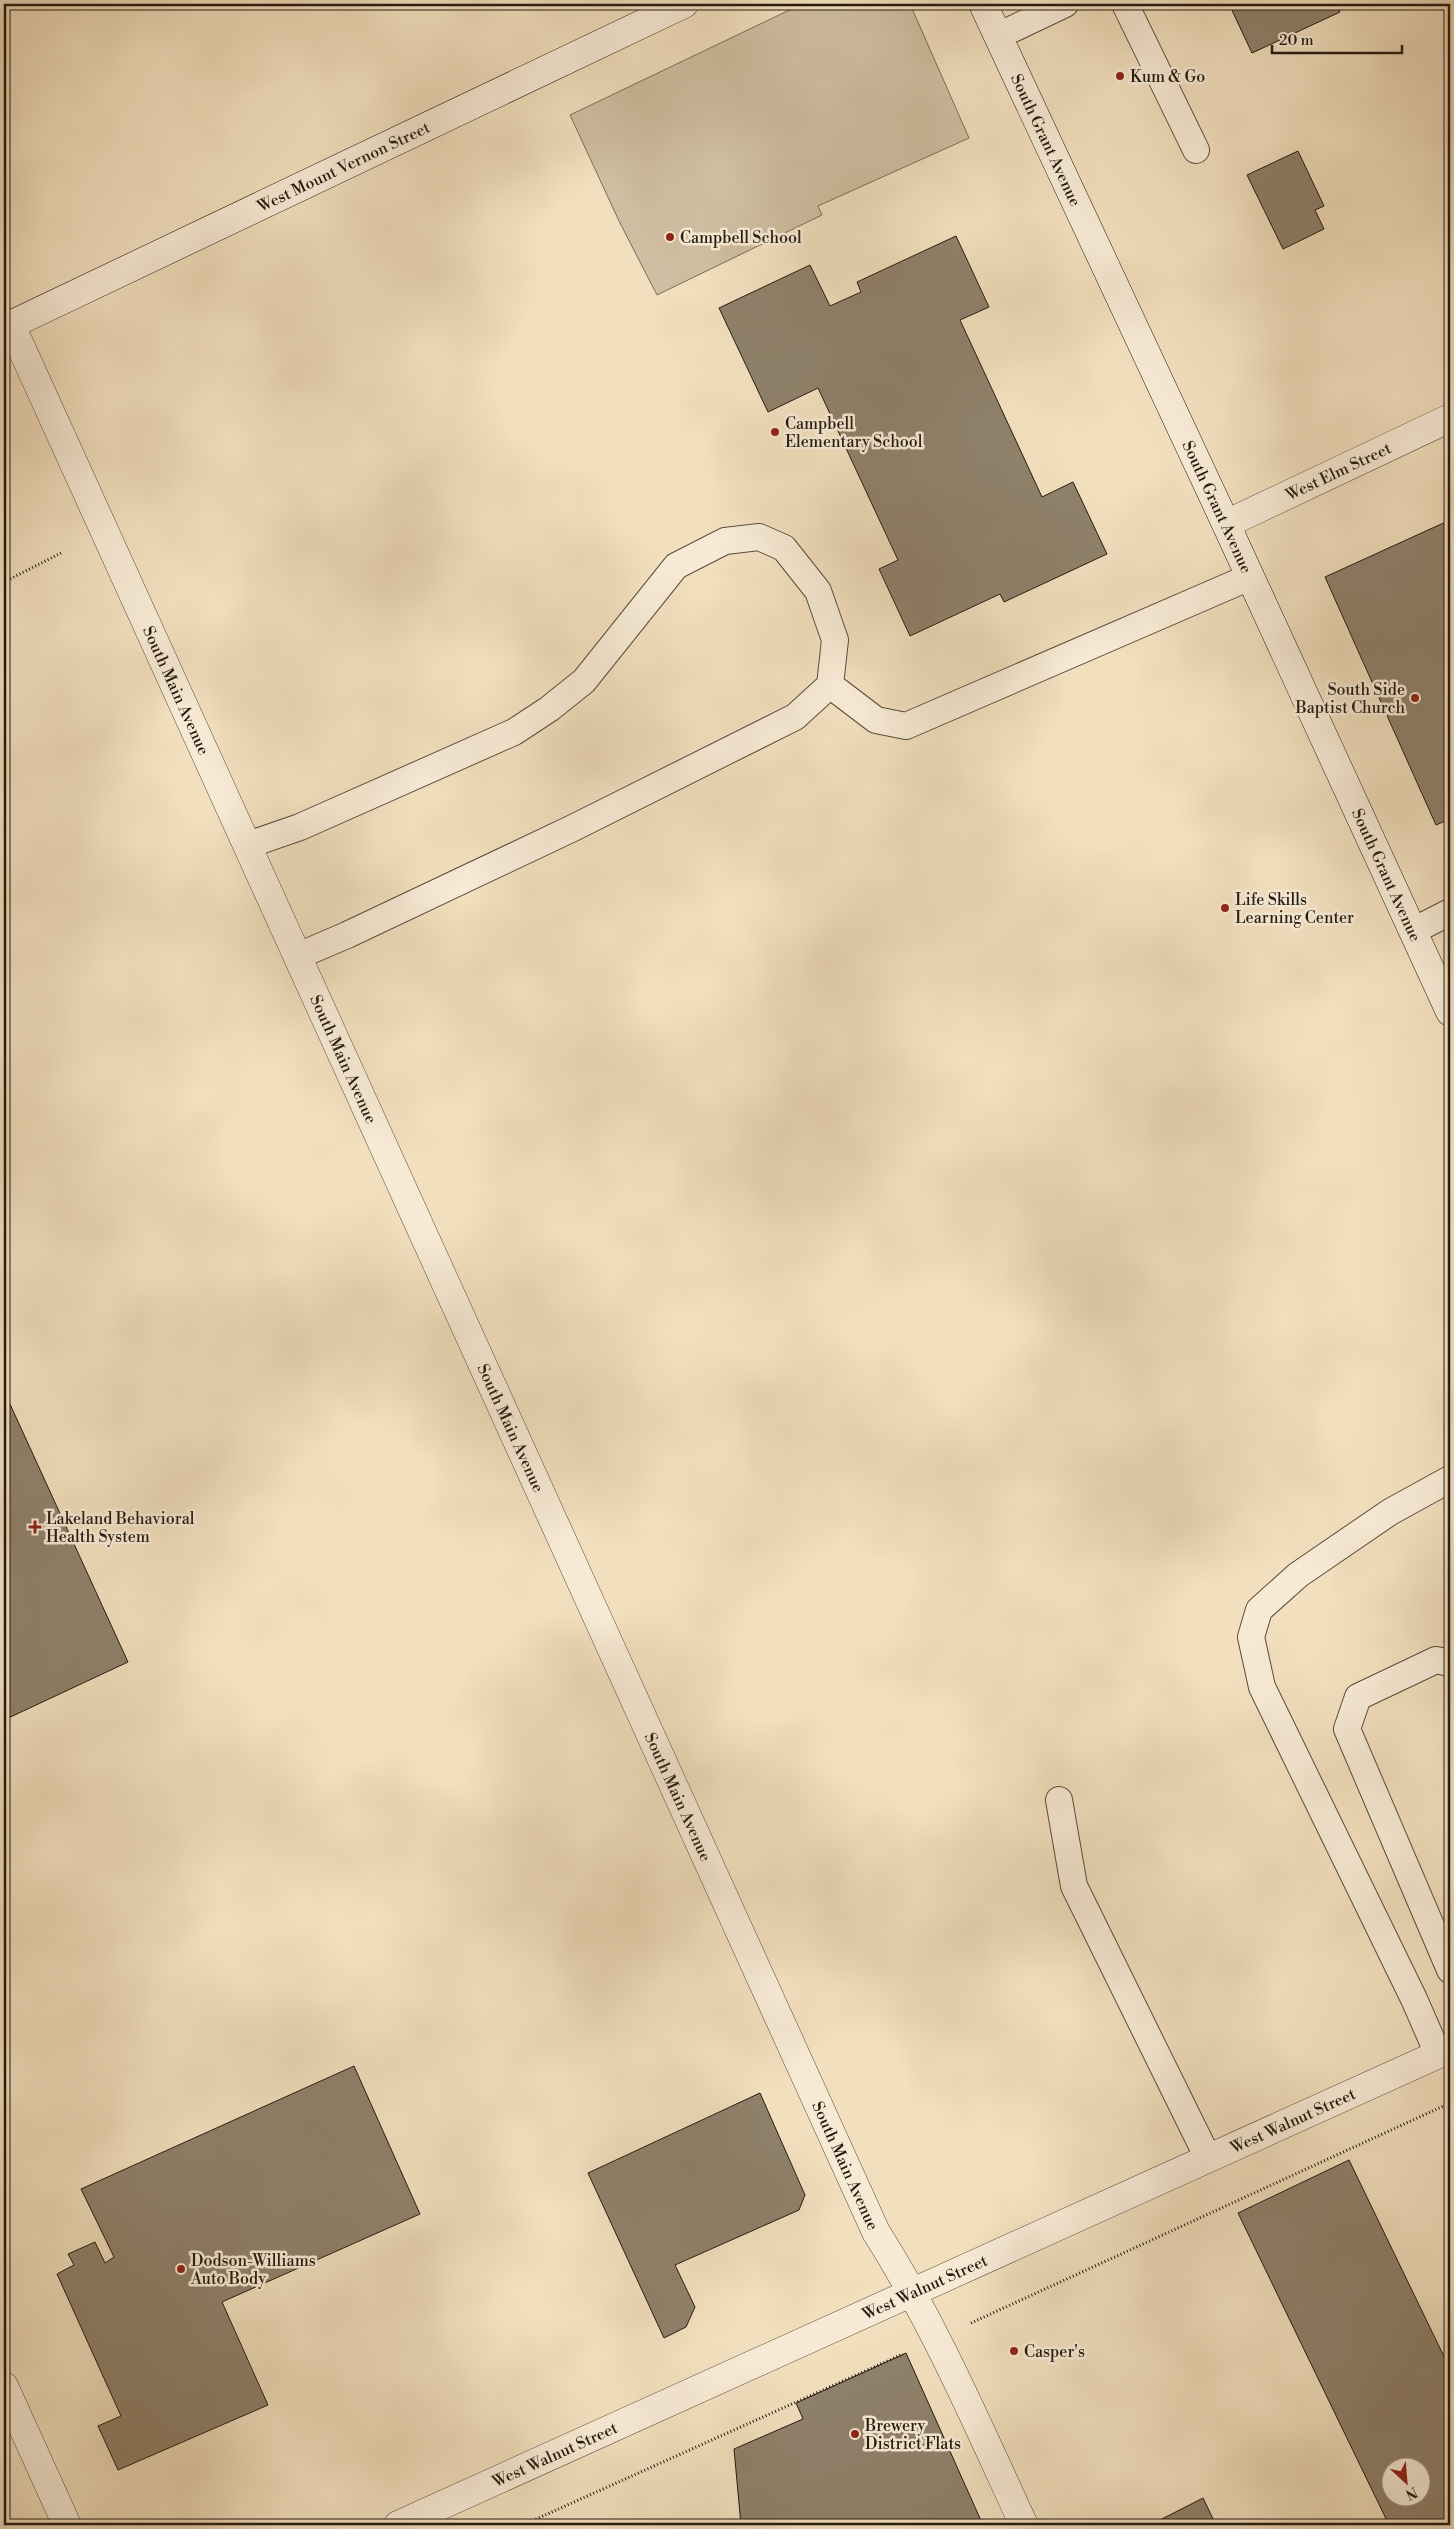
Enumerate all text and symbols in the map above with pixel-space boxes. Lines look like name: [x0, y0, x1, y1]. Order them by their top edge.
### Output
scale bar: [1272, 22, 1402, 54]
text: 20 m: [1279, 31, 1314, 50]
place label: Kum & Go: [1130, 67, 1205, 87]
marker: Kum & Go: [1114, 70, 1126, 82]
street label: South Grant Avenue: [1006, 71, 1085, 210]
street label: West Mount Vernon Street: [253, 117, 434, 217]
place label: Campbell School: [680, 228, 802, 248]
marker: Campbell School: [664, 231, 676, 243]
place label: Campbell Elementary School: [785, 414, 923, 452]
marker: Campbell Elementary School: [769, 426, 781, 438]
street label: South Grant Avenue: [1177, 438, 1256, 577]
street label: West Elm Street: [1282, 438, 1395, 506]
street label: South Main Avenue: [138, 623, 214, 758]
place label: South Side Baptist Church: [1295, 680, 1405, 718]
marker: South Side Baptist Church: [1409, 692, 1421, 704]
street label: South Grant Avenue: [1347, 806, 1425, 945]
place label: Life Skills Learning Center: [1235, 890, 1354, 928]
marker: Life Skills Learning Center: [1219, 902, 1231, 914]
street label: South Main Avenue: [305, 992, 381, 1127]
street label: South Main Avenue: [472, 1361, 548, 1496]
place label: Lakeland Behavioral Health System: [46, 1509, 195, 1547]
marker: Lakeland Behavioral Health System: [28, 1520, 42, 1534]
street label: South Main Avenue: [640, 1730, 715, 1865]
street label: West Walnut Street: [1226, 2084, 1359, 2158]
street label: South Main Avenue: [807, 2098, 883, 2233]
place label: Dodson-Williams Auto Body: [190, 2251, 316, 2289]
street label: West Walnut Street: [858, 2251, 991, 2325]
marker: Dodson-Williams Auto Body: [175, 2263, 187, 2275]
place label: Casper's: [1024, 2342, 1085, 2362]
marker: Casper's: [1008, 2345, 1020, 2357]
place label: Brewery District Flats: [864, 2416, 961, 2454]
street label: West Walnut Street: [488, 2418, 621, 2492]
marker: Brewery District Flats: [849, 2428, 861, 2440]
north arrow: [1382, 2456, 1432, 2506]
text: N: [1402, 2482, 1420, 2503]

